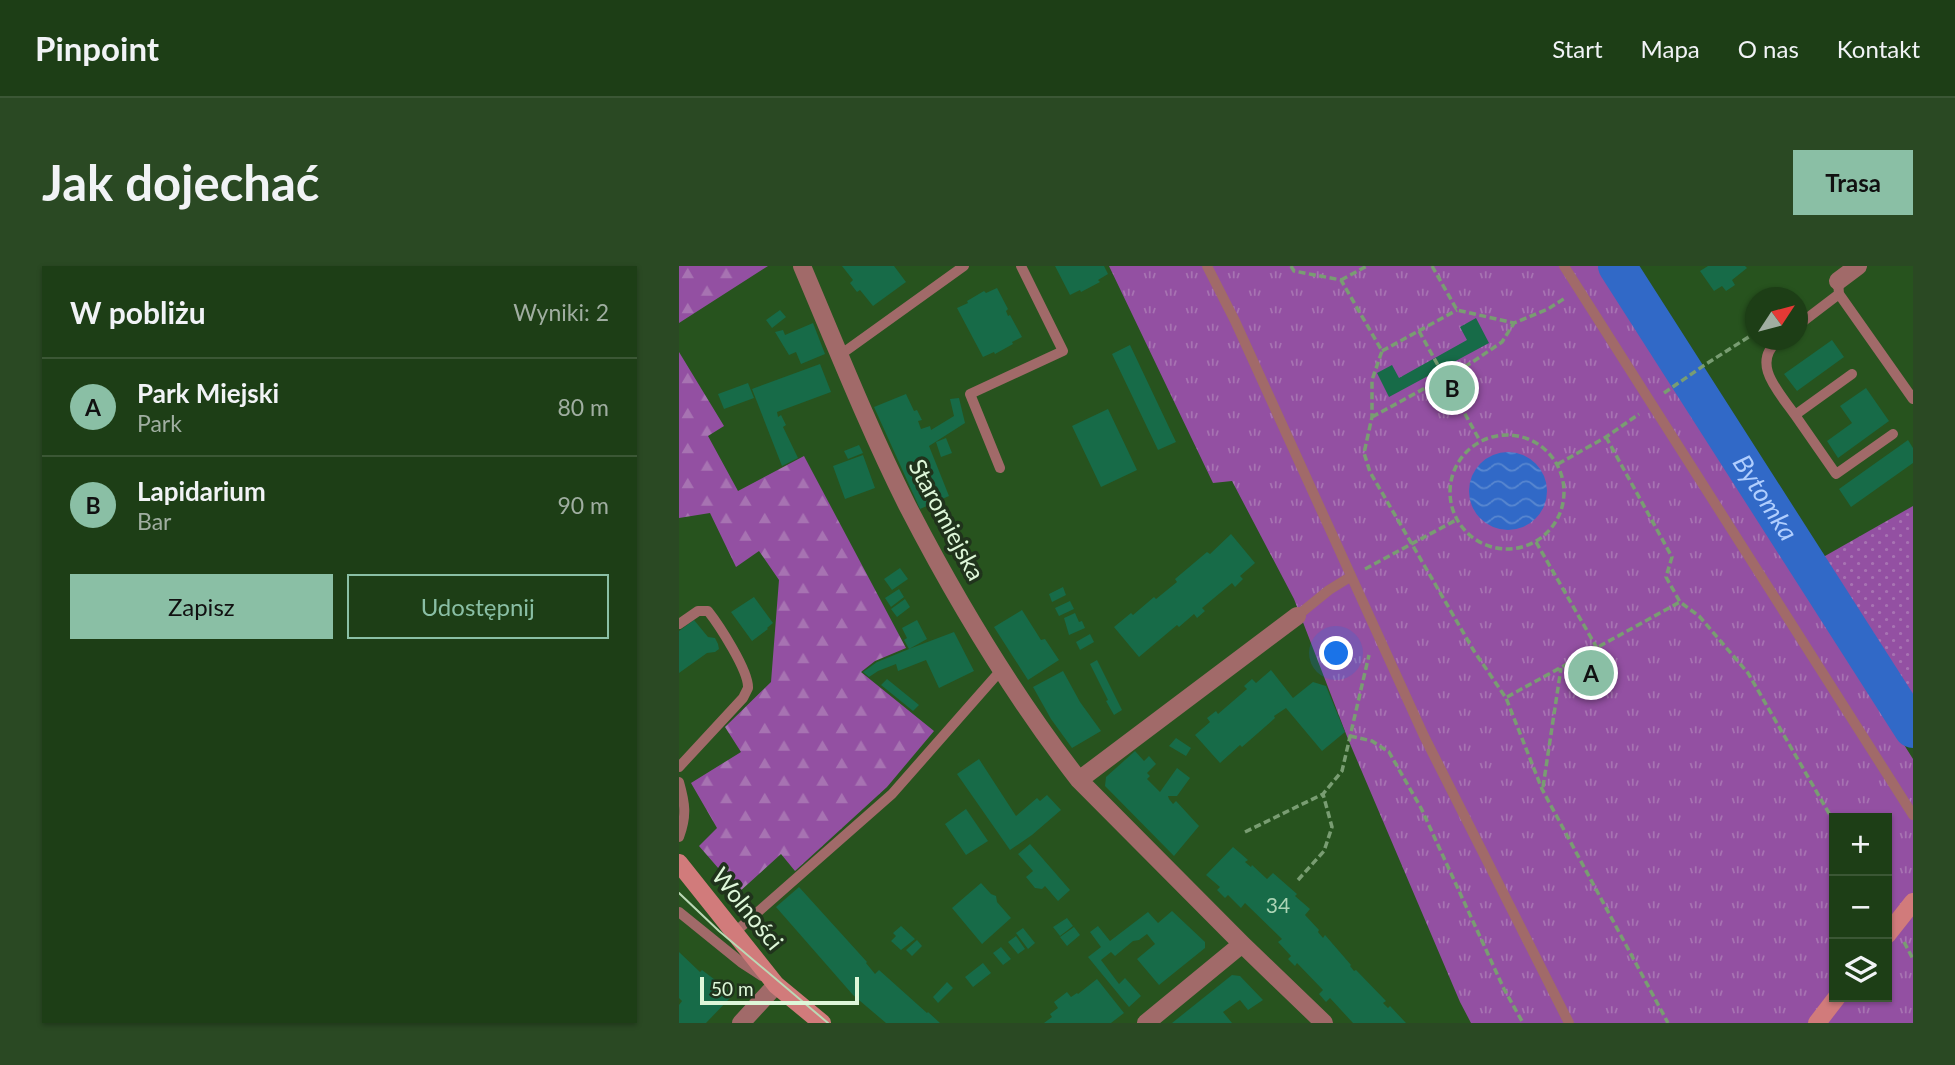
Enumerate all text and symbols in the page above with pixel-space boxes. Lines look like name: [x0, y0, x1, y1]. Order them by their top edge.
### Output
text: Pinpoint: [35, 28, 159, 68]
text: Start: [1552, 34, 1603, 63]
text: Mapa: [1641, 34, 1700, 63]
text: O nas: [1738, 34, 1799, 63]
text: Kontakt: [1837, 34, 1920, 63]
button: Trasa: [1793, 150, 1913, 215]
text: Jak dojechać: [42, 153, 319, 211]
north arrow: [1745, 287, 1808, 350]
text: W pobliżu: [70, 294, 206, 330]
text: Wyniki: 2: [513, 298, 609, 326]
pin: B: [1429, 362, 1475, 414]
text: Park Miejski: [137, 377, 279, 409]
text: A: [85, 393, 101, 421]
text: 80 m: [558, 393, 609, 421]
text: Park: [137, 409, 182, 437]
water label: Bytomka: [1727, 448, 1805, 546]
street label: Staromiejska: [903, 454, 991, 585]
text: Lapidarium: [137, 475, 266, 507]
text: B: [85, 491, 101, 519]
text: 90 m: [558, 491, 609, 519]
text: Bar: [137, 507, 172, 535]
button: Zapisz: [70, 574, 333, 639]
button: Udostępnij: [347, 574, 609, 639]
your location: [1319, 636, 1353, 670]
pin: A: [1568, 647, 1614, 699]
map controls: [1829, 813, 1892, 1002]
button: +: [1829, 813, 1892, 876]
street label: Wolności: [706, 861, 790, 955]
button: −: [1829, 876, 1892, 939]
house number: 34: [1266, 892, 1290, 917]
button: layers: [1829, 939, 1892, 1002]
scale bar: [700, 974, 859, 1006]
text: 50 m: [711, 977, 754, 1000]

